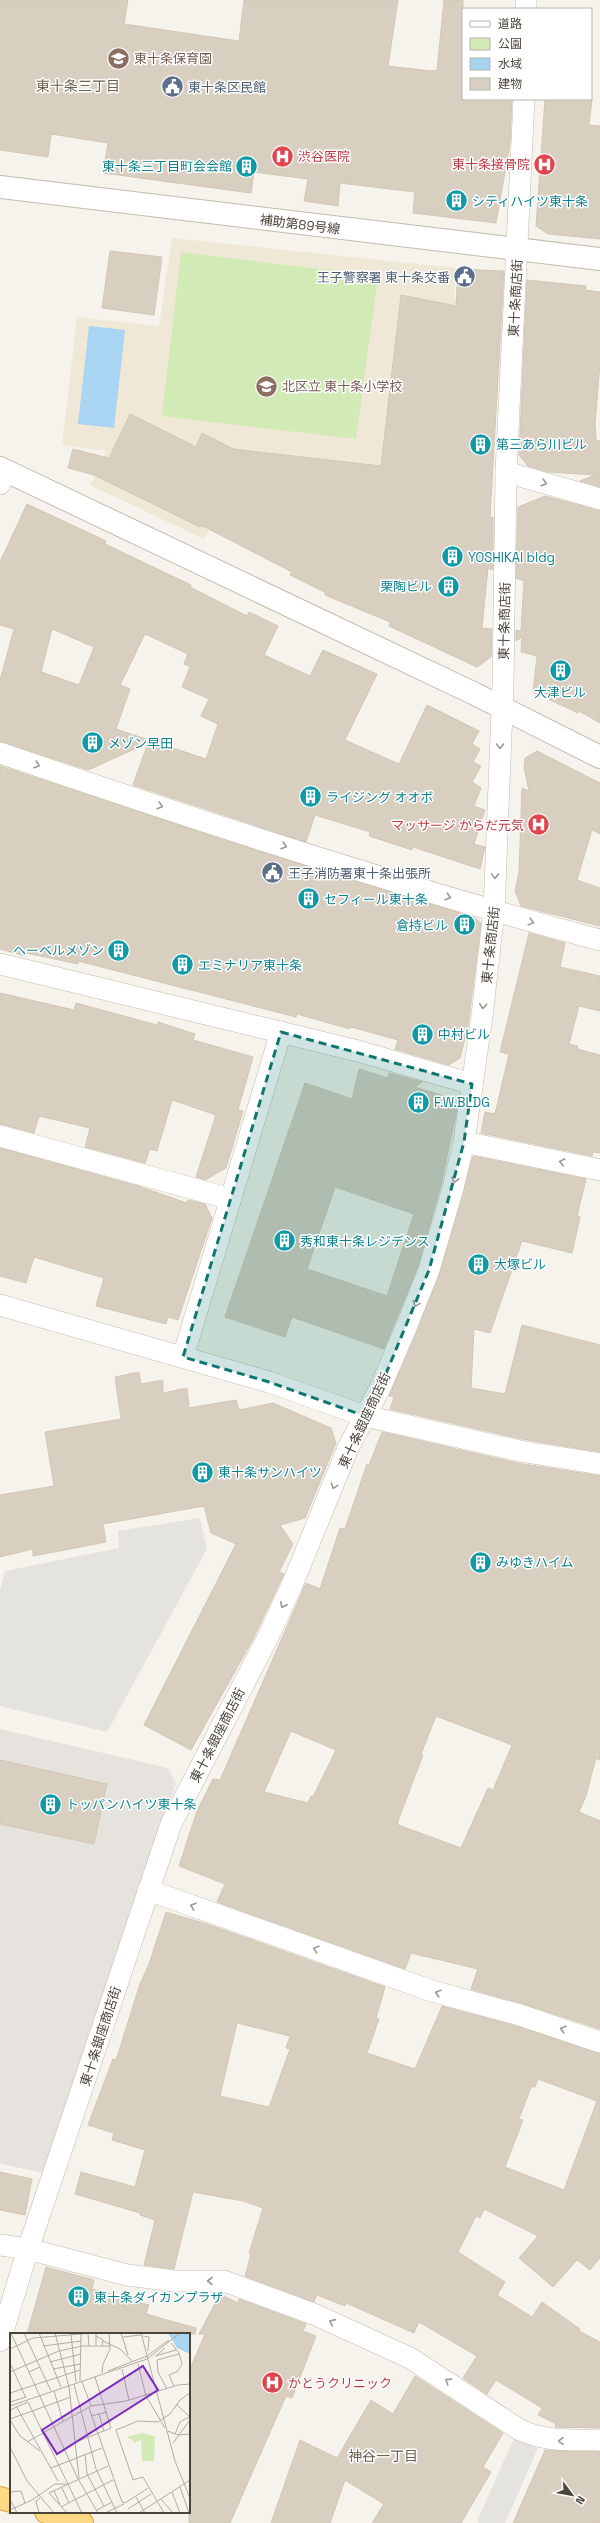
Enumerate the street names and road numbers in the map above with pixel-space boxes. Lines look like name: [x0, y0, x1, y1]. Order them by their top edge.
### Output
street label: 補助第89号線: [259, 211, 341, 238]
street label: 東十条商店街: [505, 259, 526, 337]
street label: 東十条商店街: [495, 582, 514, 660]
street label: 東十条商店街: [478, 905, 503, 985]
street label: 東十条銀座商店街: [335, 1369, 394, 1471]
street label: 東十条銀座商店街: [186, 1685, 249, 1785]
street label: 東十条銀座商店街: [76, 1984, 125, 2088]

